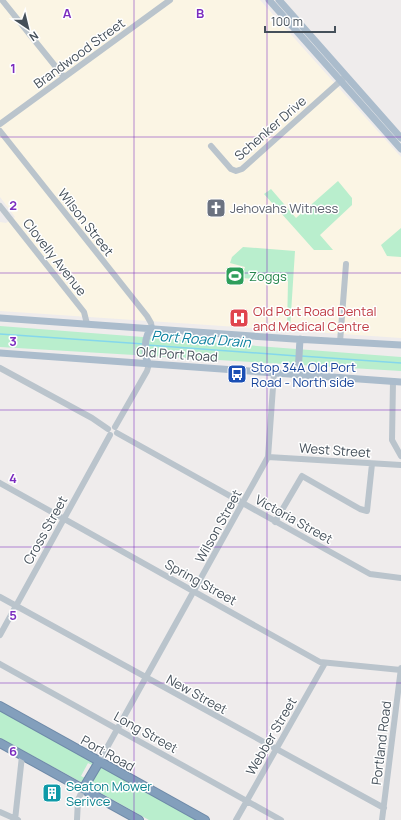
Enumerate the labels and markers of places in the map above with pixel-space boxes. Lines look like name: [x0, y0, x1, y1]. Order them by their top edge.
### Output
church icon: Jehovahs Witness: [205, 197, 227, 219]
place label: Jehovahs Witness: [230, 199, 339, 217]
sports icon: Zoggs: [224, 265, 246, 287]
place label: Zoggs: [249, 267, 287, 285]
place label: Old Port Road Dental and Medical Centre: [253, 302, 376, 335]
hospital icon: Old Port Road Dental and Medical Centre: [228, 307, 250, 329]
place label: Stop 34A Old Port Road - North side: [251, 358, 356, 391]
bus stop icon: Stop 34A Old Port Road - North side: [226, 363, 248, 385]
place label: Seaton Mower Serivce: [66, 777, 152, 810]
building icon: Seaton Mower Serivce: [41, 782, 63, 804]

